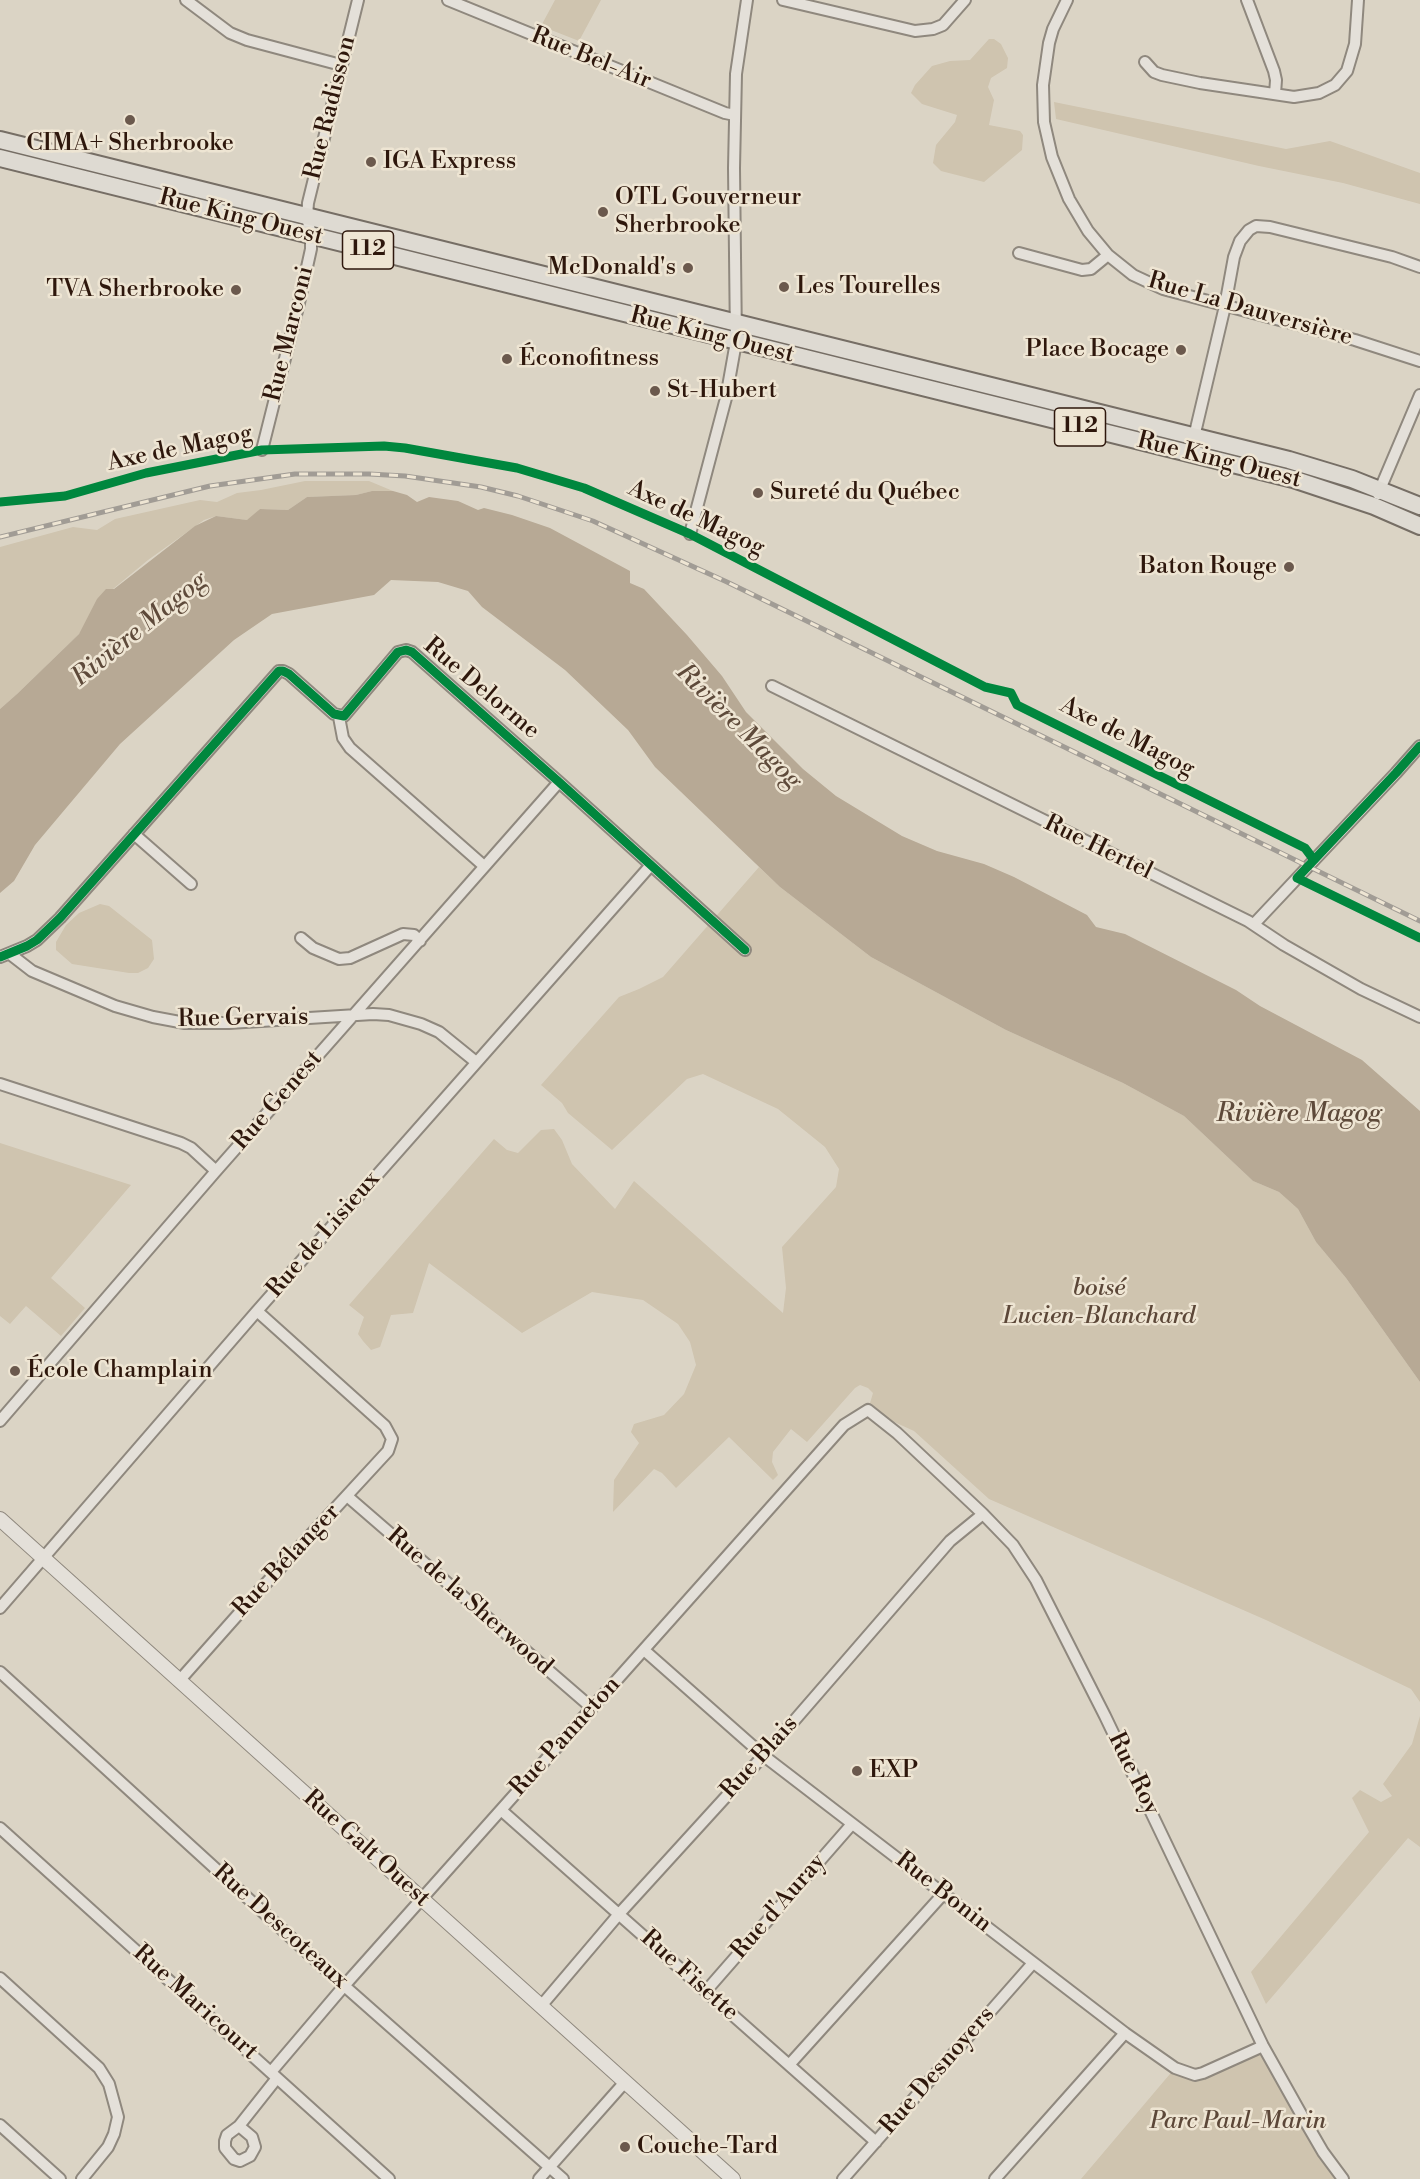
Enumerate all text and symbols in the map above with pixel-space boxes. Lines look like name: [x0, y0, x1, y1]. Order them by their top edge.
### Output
street label: Rue Bel-Air: [527, 22, 655, 96]
street label: Rue Radisson: [299, 33, 363, 183]
marker: CIMA+ Sherbrooke: [123, 113, 137, 127]
place label: CIMA+ Sherbrooke: [26, 130, 234, 158]
place label: IGA Express: [383, 148, 516, 176]
marker: IGA Express: [364, 155, 378, 169]
street label: Rue King Ouest: [156, 184, 326, 252]
place label: OTL Gouverneur Sherbrooke: [615, 184, 801, 240]
marker: OTL Gouverneur Sherbrooke: [596, 205, 610, 219]
road number: 112: [342, 231, 394, 269]
place label: McDonald's: [547, 254, 676, 282]
marker: McDonald's: [681, 261, 695, 275]
street label: Rue Marconi: [259, 263, 321, 405]
street label: Rue La Dauversière: [1144, 267, 1356, 353]
place label: Les Tourelles: [796, 273, 940, 301]
place label: TVA Sherbrooke: [46, 276, 224, 304]
marker: Les Tourelles: [777, 280, 791, 294]
marker: TVA Sherbrooke: [229, 283, 243, 297]
street label: Rue King Ouest: [627, 302, 797, 370]
place label: Place Bocage: [1025, 336, 1169, 364]
marker: Place Bocage: [1174, 343, 1188, 357]
place label: Éconofitness: [519, 345, 659, 373]
marker: Éconofitness: [500, 352, 514, 366]
place label: St-Hubert: [667, 377, 777, 405]
marker: St-Hubert: [648, 384, 662, 398]
road number: 112: [1054, 408, 1106, 446]
street label: Axe de Magog: [105, 420, 255, 478]
street label: Rue King Ouest: [1134, 427, 1304, 495]
street label: Axe de Magog: [623, 475, 769, 563]
place label: Sureté du Québec: [770, 479, 960, 507]
marker: Sureté du Québec: [751, 486, 765, 500]
place label: Baton Rouge: [1139, 553, 1277, 581]
marker: Baton Rouge: [1282, 560, 1296, 574]
water label: Rivière Magog: [66, 566, 214, 694]
street label: Rue Delorme: [417, 632, 545, 746]
water label: Rivière Magog: [669, 658, 807, 796]
street label: Axe de Magog: [1055, 692, 1199, 784]
street label: Rue Hertel: [1039, 809, 1157, 887]
street label: Rue Gervais: [177, 1003, 309, 1035]
street label: Rue Genest: [227, 1045, 329, 1157]
water label: Rivière Magog: [1216, 1099, 1382, 1131]
street label: Rue de Lisieux: [261, 1166, 387, 1304]
park label: boisé Lucien-Blanchard: [1003, 1275, 1195, 1331]
place label: École Champlain: [27, 1357, 213, 1385]
marker: École Champlain: [8, 1364, 22, 1378]
street label: Rue Bélanger: [227, 1498, 347, 1624]
street label: Rue de la Sherwood: [380, 1522, 558, 1682]
street label: Rue Panneton: [505, 1671, 627, 1803]
street label: Rue Blais: [715, 1711, 805, 1805]
street label: Rue Roy: [1101, 1728, 1165, 1820]
place label: EXP: [869, 1757, 918, 1785]
marker: EXP: [850, 1764, 864, 1778]
street label: Rue Galt Ouest: [296, 1784, 436, 1914]
street label: Rue Bonin: [889, 1846, 997, 1940]
street label: Rue d'Auray: [725, 1848, 833, 1966]
street label: Rue Descoteaux: [206, 1859, 354, 1995]
street label: Rue Fisette: [634, 1924, 744, 2028]
street label: Rue Maricourt: [127, 1939, 263, 2067]
street label: Rue Desnoyers: [875, 2001, 1001, 2141]
park label: Parc Paul-Marin: [1150, 2108, 1326, 2136]
place label: Couche-Tard: [637, 2133, 778, 2161]
marker: Couche-Tard: [618, 2140, 632, 2154]

